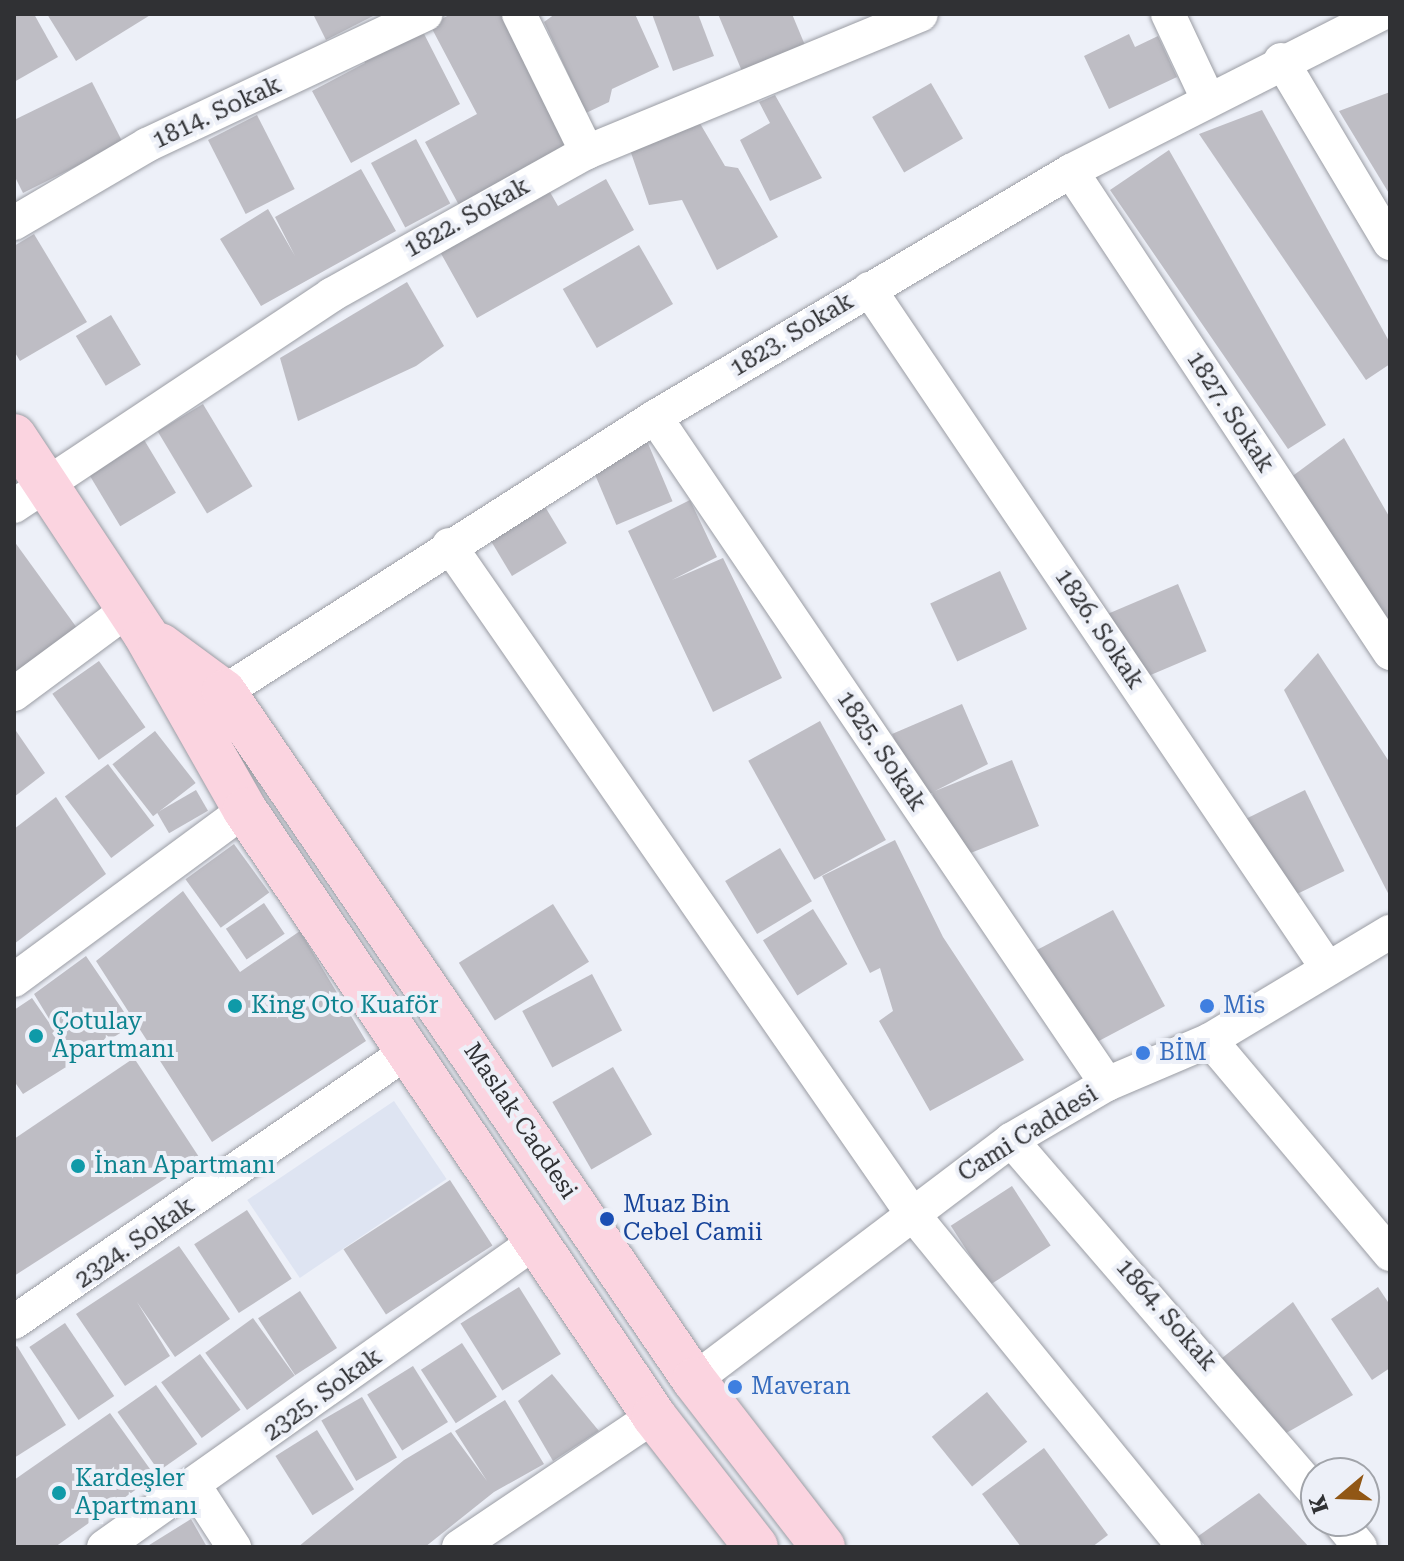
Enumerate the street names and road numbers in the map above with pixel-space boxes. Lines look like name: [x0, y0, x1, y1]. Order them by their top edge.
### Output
street label: 1814. Sokak: [148, 71, 286, 155]
street label: 1822. Sokak: [399, 172, 535, 264]
street label: 1823. Sokak: [725, 287, 859, 383]
street label: 1827. Sokak: [1180, 346, 1280, 478]
street label: 1826. Sokak: [1048, 563, 1150, 695]
street label: 1825. Sokak: [830, 685, 932, 817]
street label: Maslak Caddesi: [457, 1038, 583, 1204]
street label: Cami Caddesi: [953, 1080, 1103, 1188]
street label: 2324. Sokak: [70, 1191, 200, 1295]
street label: 1864. Sokak: [1110, 1253, 1222, 1377]
street label: 2325. Sokak: [258, 1343, 388, 1447]

